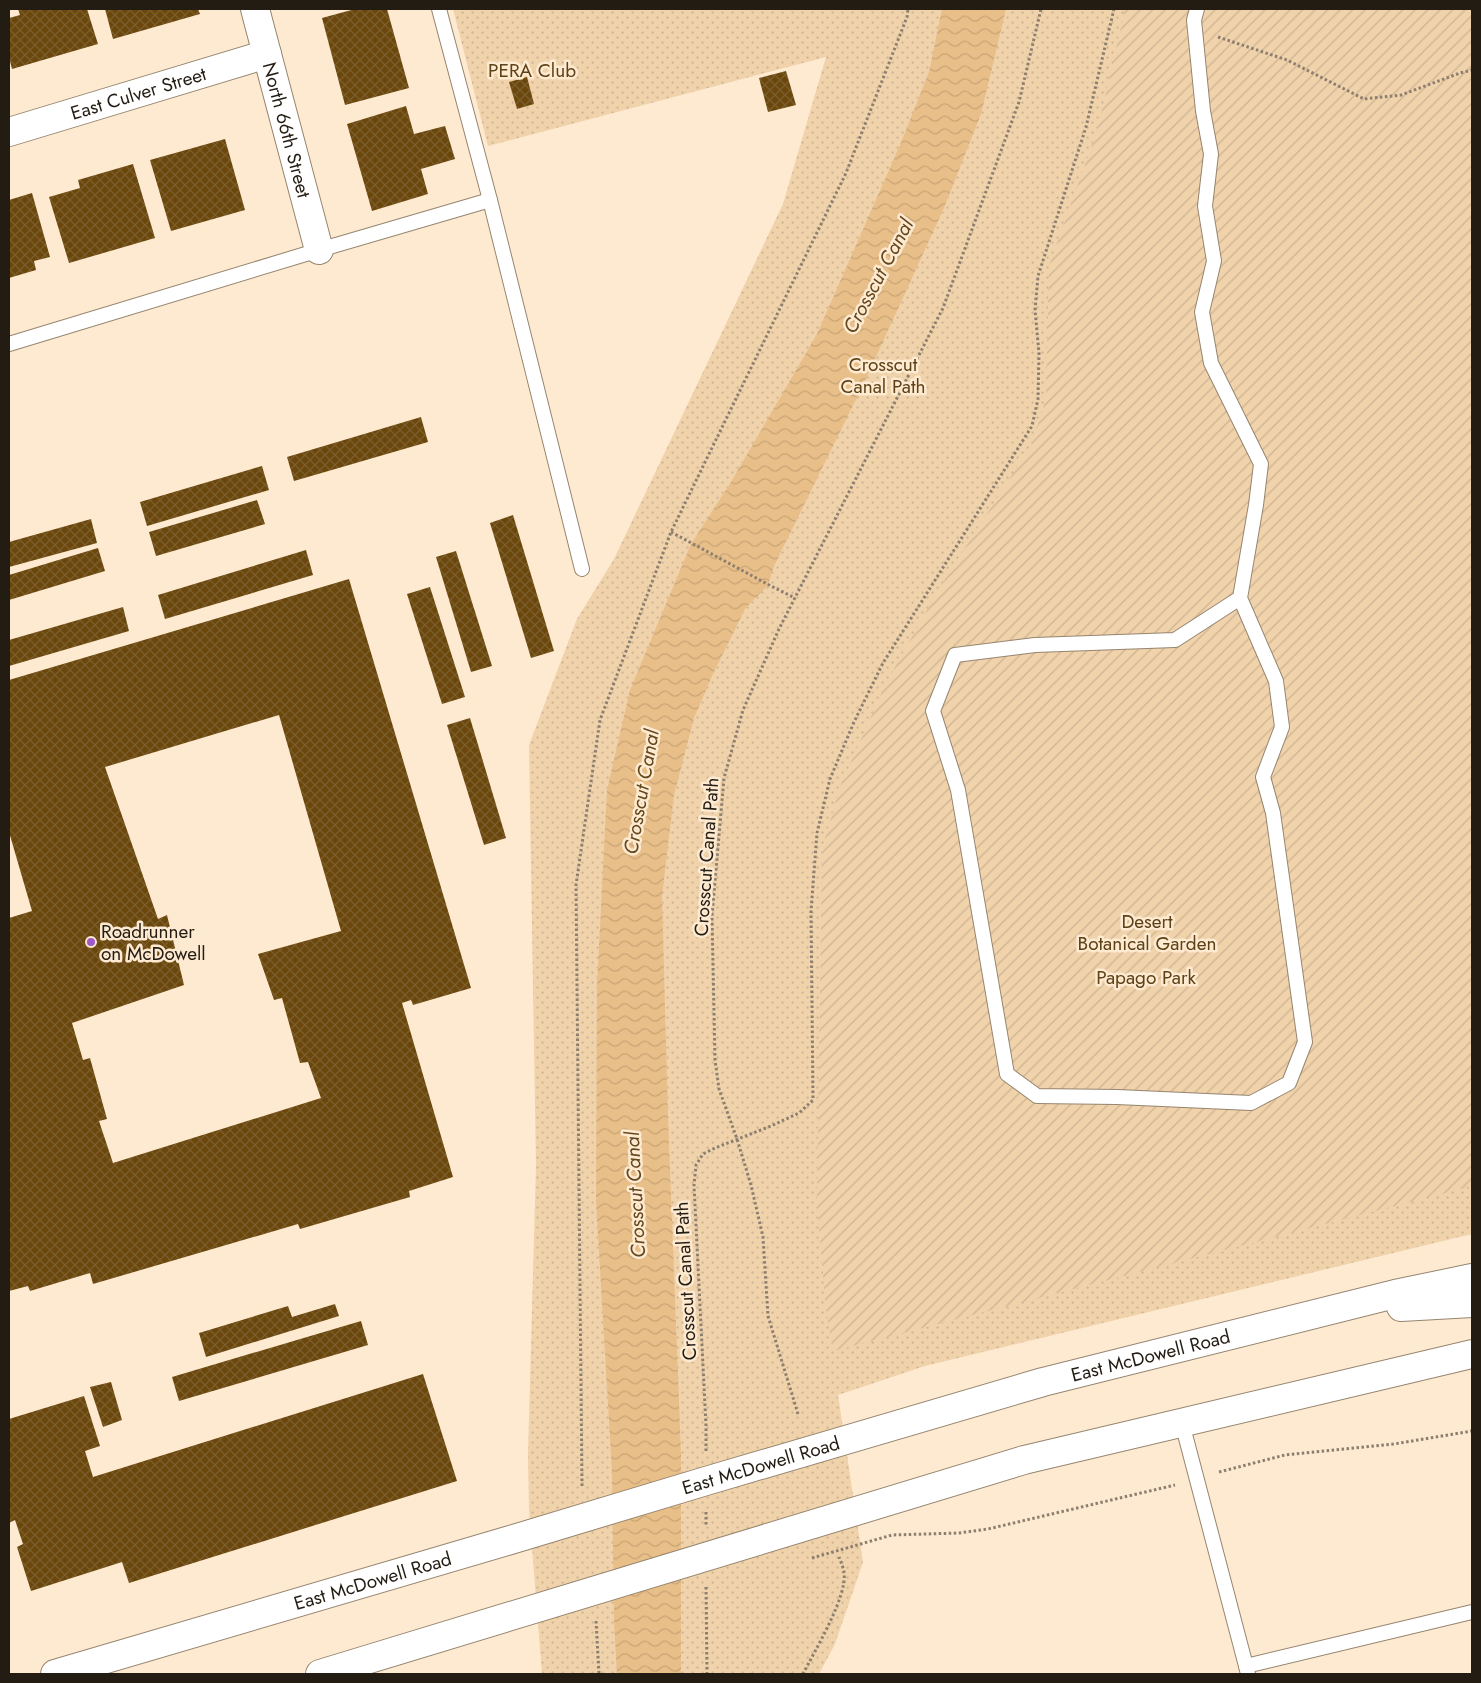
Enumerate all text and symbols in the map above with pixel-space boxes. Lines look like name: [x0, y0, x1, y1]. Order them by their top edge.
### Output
park label: PERA Club: [488, 57, 576, 84]
street label: North 66th Street: [256, 59, 318, 201]
street label: East Culver Street: [67, 60, 210, 127]
water label: Crosscut Canal: [836, 212, 922, 339]
park label: Crosscut Canal Path: [841, 351, 925, 400]
water label: Crosscut Canal: [616, 726, 667, 857]
street label: Crosscut Canal Path: [687, 777, 726, 937]
park label: Desert Botanical Garden: [1078, 908, 1216, 957]
place label: Roadrunner on McDowell: [101, 918, 206, 967]
marker: Roadrunner on McDowell: [85, 936, 97, 948]
park label: Papago Park: [1096, 964, 1196, 991]
water label: Crosscut Canal: [618, 1130, 653, 1259]
street label: Crosscut Canal Path: [668, 1201, 703, 1361]
street label: East McDowell Road: [1068, 1323, 1233, 1388]
street label: East McDowell Road: [679, 1430, 843, 1501]
street label: East McDowell Road: [291, 1545, 455, 1617]

